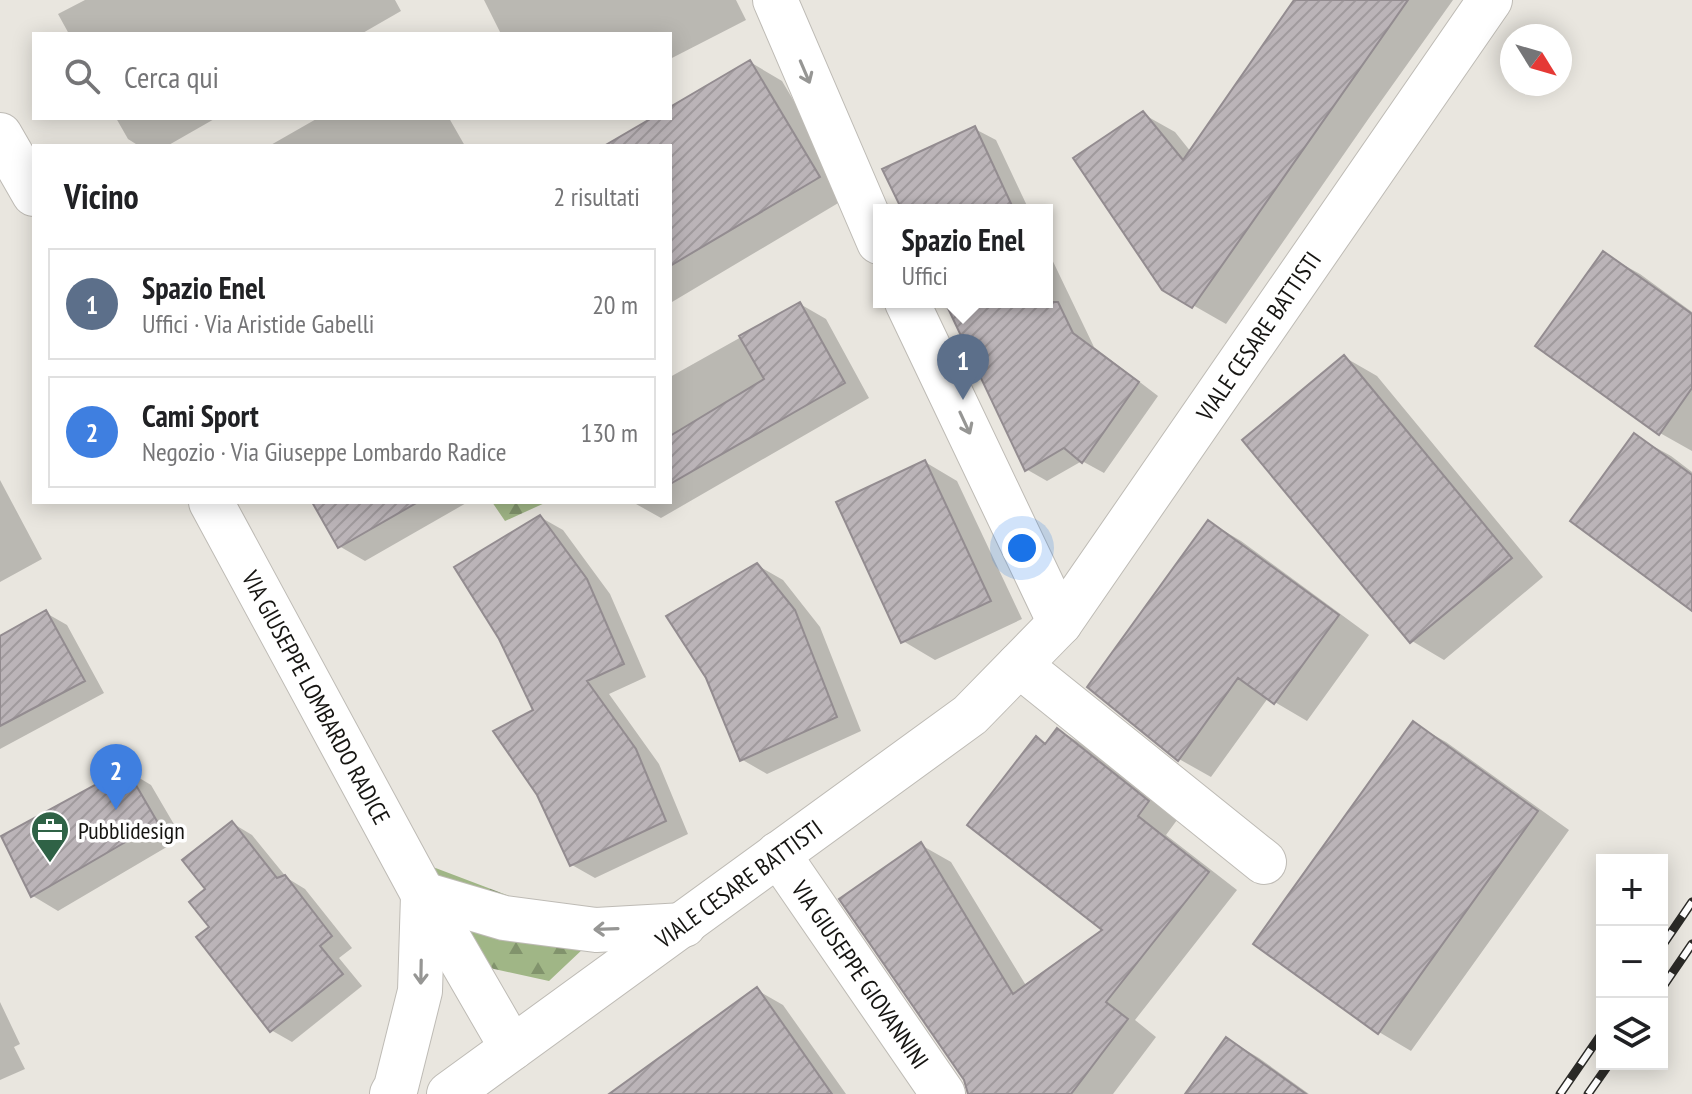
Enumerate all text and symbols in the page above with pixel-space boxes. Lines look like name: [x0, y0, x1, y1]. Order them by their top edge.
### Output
north arrow: [1500, 24, 1572, 96]
search box: [32, 32, 672, 120]
icon: search: [60, 54, 104, 98]
text: Cerca qui: [124, 57, 219, 96]
one-way arrow: [798, 59, 813, 84]
text: Vicino: [64, 174, 139, 218]
text: 2 risultati: [554, 180, 640, 213]
popup: [873, 204, 1053, 308]
text: Spazio Enel: [901, 220, 1025, 259]
street label: VIALE CESARE BATTISTI: [1188, 245, 1327, 427]
text: Uffici: [901, 259, 948, 292]
text: Spazio Enel: [142, 268, 265, 307]
text: 1: [86, 288, 98, 321]
text: 20 m: [592, 288, 638, 321]
text: Uffici · Via Aristide Gabelli: [142, 307, 374, 340]
pin: 1: [937, 334, 989, 400]
text: Cami Sport: [142, 396, 259, 435]
one-way arrow: [958, 411, 973, 435]
text: 2: [86, 416, 98, 449]
text: 130 m: [580, 416, 638, 449]
text: Negozio · Via Giuseppe Lombardo Radice: [142, 435, 507, 468]
your location: [1002, 528, 1042, 568]
street label: VIA GIUSEPPE LOMBARDO RADICE: [235, 564, 398, 830]
pin: 2: [90, 744, 142, 810]
office icon: Pubblidesign: [29, 809, 71, 864]
street label: VIALE CESARE BATTISTI: [648, 812, 828, 955]
place label: Pubblidesign: [78, 815, 185, 846]
map controls: [1596, 854, 1668, 1070]
button: +: [1596, 854, 1668, 926]
street label: VIA GIUSEPPE GIOVANNINI: [785, 873, 936, 1074]
one-way arrow: [593, 921, 620, 936]
button: −: [1596, 926, 1668, 998]
one-way arrow: [413, 958, 429, 985]
button: layers: [1596, 998, 1668, 1070]

